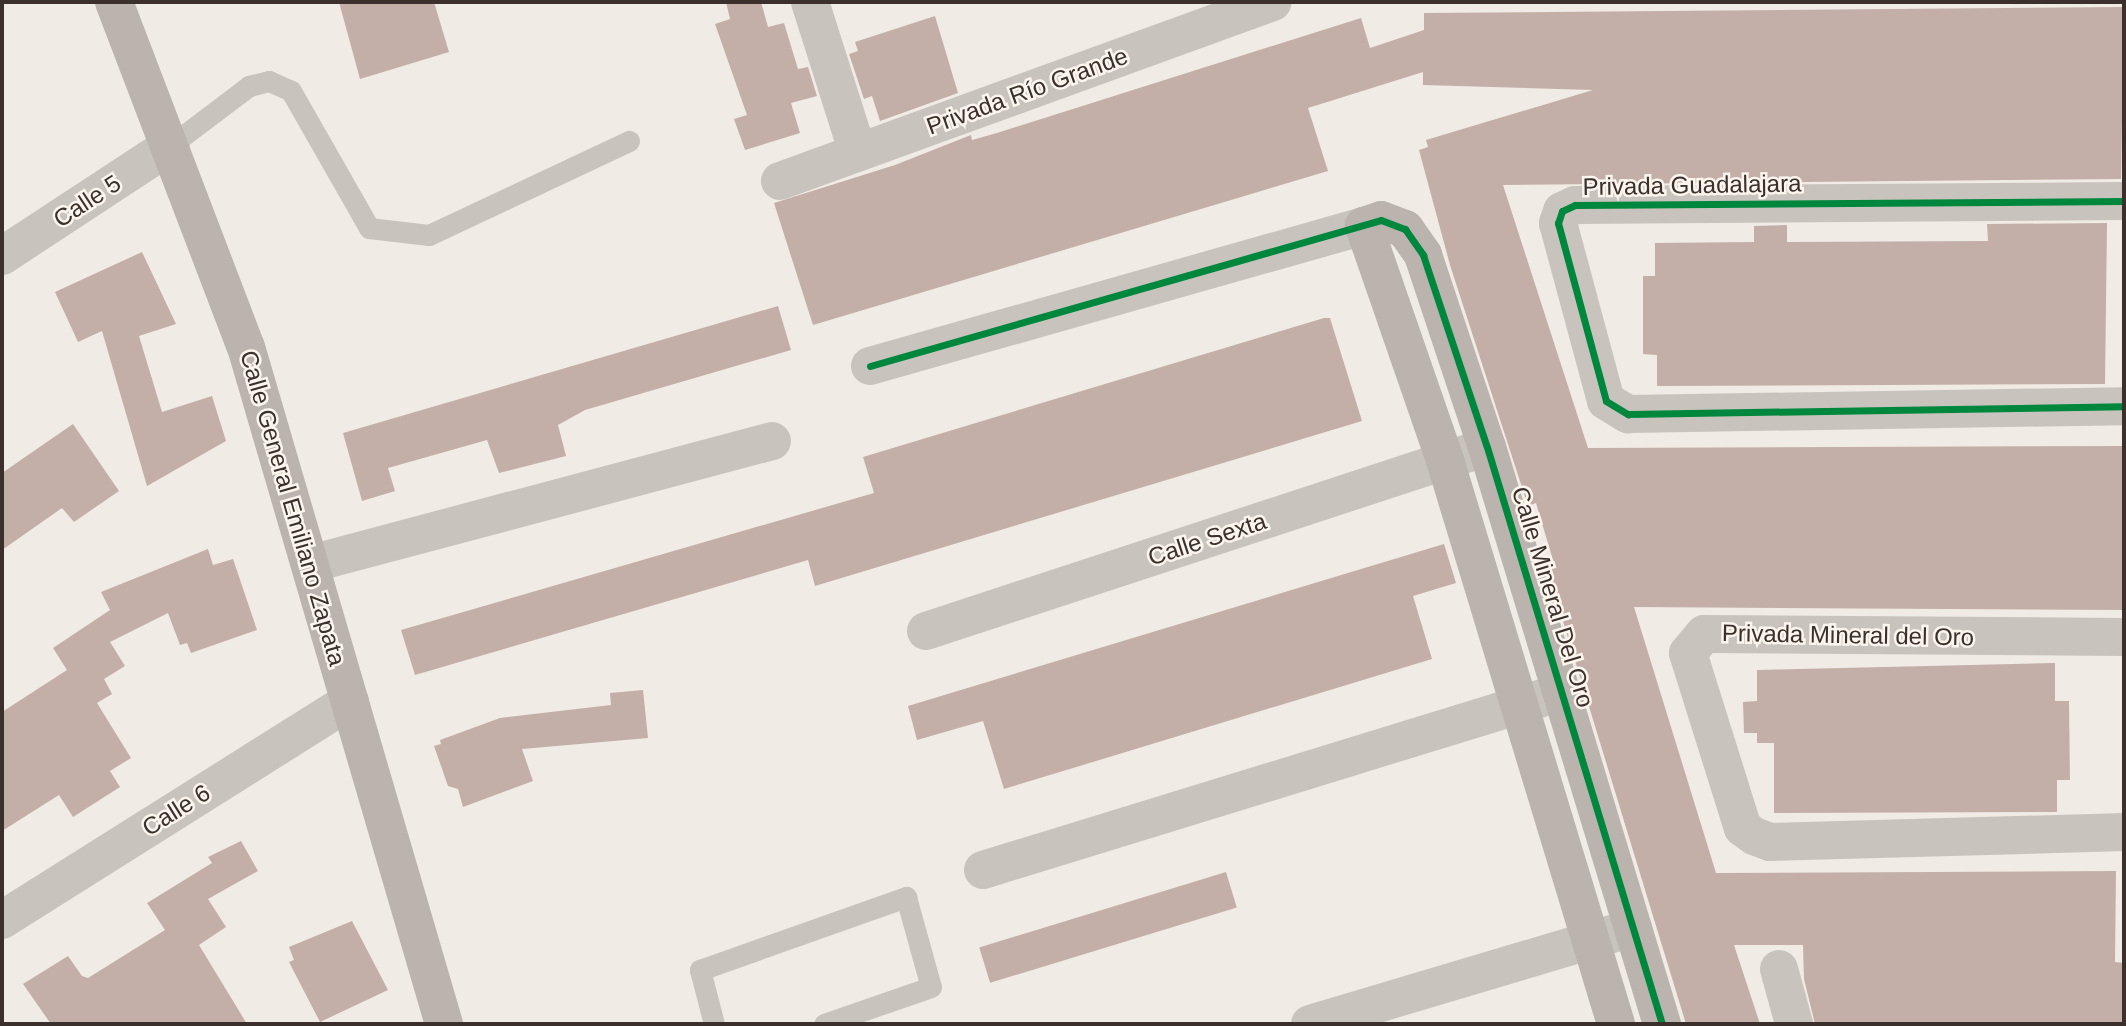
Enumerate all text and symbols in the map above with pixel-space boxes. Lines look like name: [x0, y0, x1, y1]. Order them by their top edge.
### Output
street label: Privada Río Grande: [922, 41, 1132, 141]
street label: Calle 5: [48, 169, 126, 233]
street label: Privada Guadalajara: [1582, 169, 1802, 201]
street label: Calle General Emiliano Zapata: [234, 347, 352, 669]
street label: Calle Mineral Del Oro: [1506, 483, 1600, 711]
street label: Calle Sexta: [1144, 506, 1270, 572]
street label: Privada Mineral del Oro: [1722, 618, 1974, 652]
street label: Calle 6: [137, 778, 215, 842]

